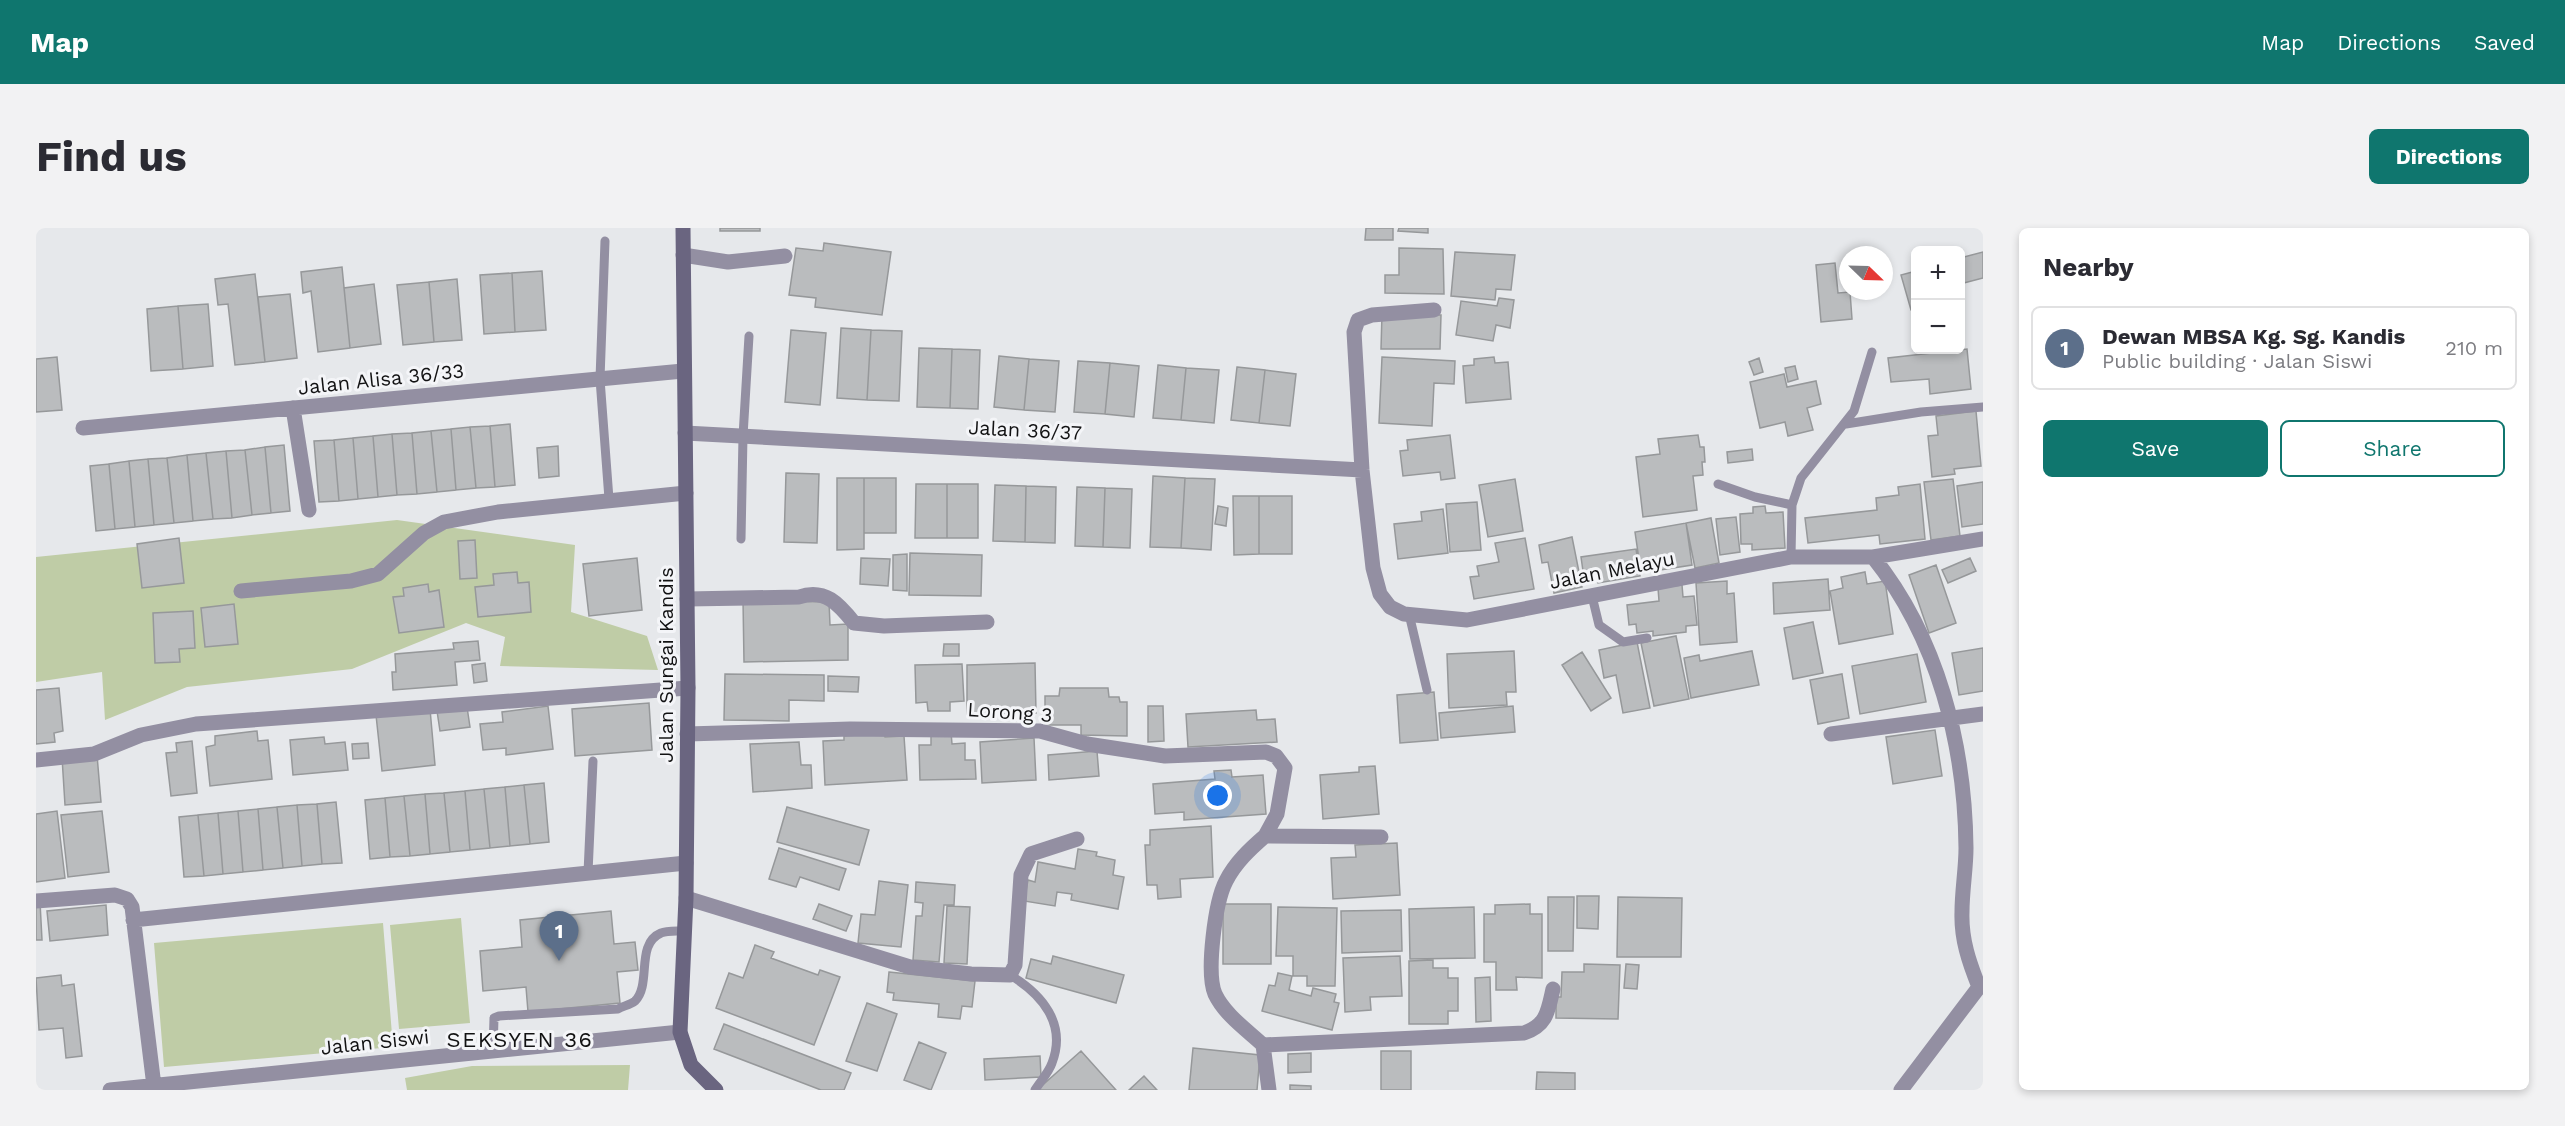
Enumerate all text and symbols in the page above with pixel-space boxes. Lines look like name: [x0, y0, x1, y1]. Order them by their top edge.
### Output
text: Map: [30, 26, 89, 59]
text: Map: [2261, 30, 2304, 55]
text: Directions: [2337, 30, 2441, 55]
text: Saved: [2474, 30, 2535, 55]
button: Directions: [2369, 129, 2529, 184]
text: Find us: [36, 132, 187, 181]
north arrow: [1839, 246, 1893, 300]
map controls: [1911, 246, 1965, 354]
button: +: [1911, 246, 1965, 300]
text: Nearby: [2043, 252, 2134, 282]
button: −: [1911, 300, 1965, 354]
text: Dewan MBSA Kg. Sg. Kandis: [2102, 324, 2405, 349]
text: 1: [2060, 336, 2069, 360]
text: 210 m: [2445, 336, 2503, 360]
text: Public building · Jalan Siswi: [2102, 349, 2372, 373]
street label: Jalan Alisa 36/33: [297, 358, 465, 400]
street label: Jalan 36/37: [968, 415, 1082, 445]
button: Save: [2043, 420, 2268, 477]
button: Share: [2280, 420, 2505, 477]
street label: Jalan Melayu: [1547, 546, 1677, 594]
street label: Jalan Sungai Kandis: [654, 567, 678, 763]
street label: Lorong 3: [967, 697, 1053, 727]
your location: [1203, 781, 1232, 810]
pin: 1: [540, 912, 578, 961]
street label: Jalan Siswi: [320, 1024, 430, 1060]
district label: SEKSYEN 36: [447, 1027, 593, 1052]

